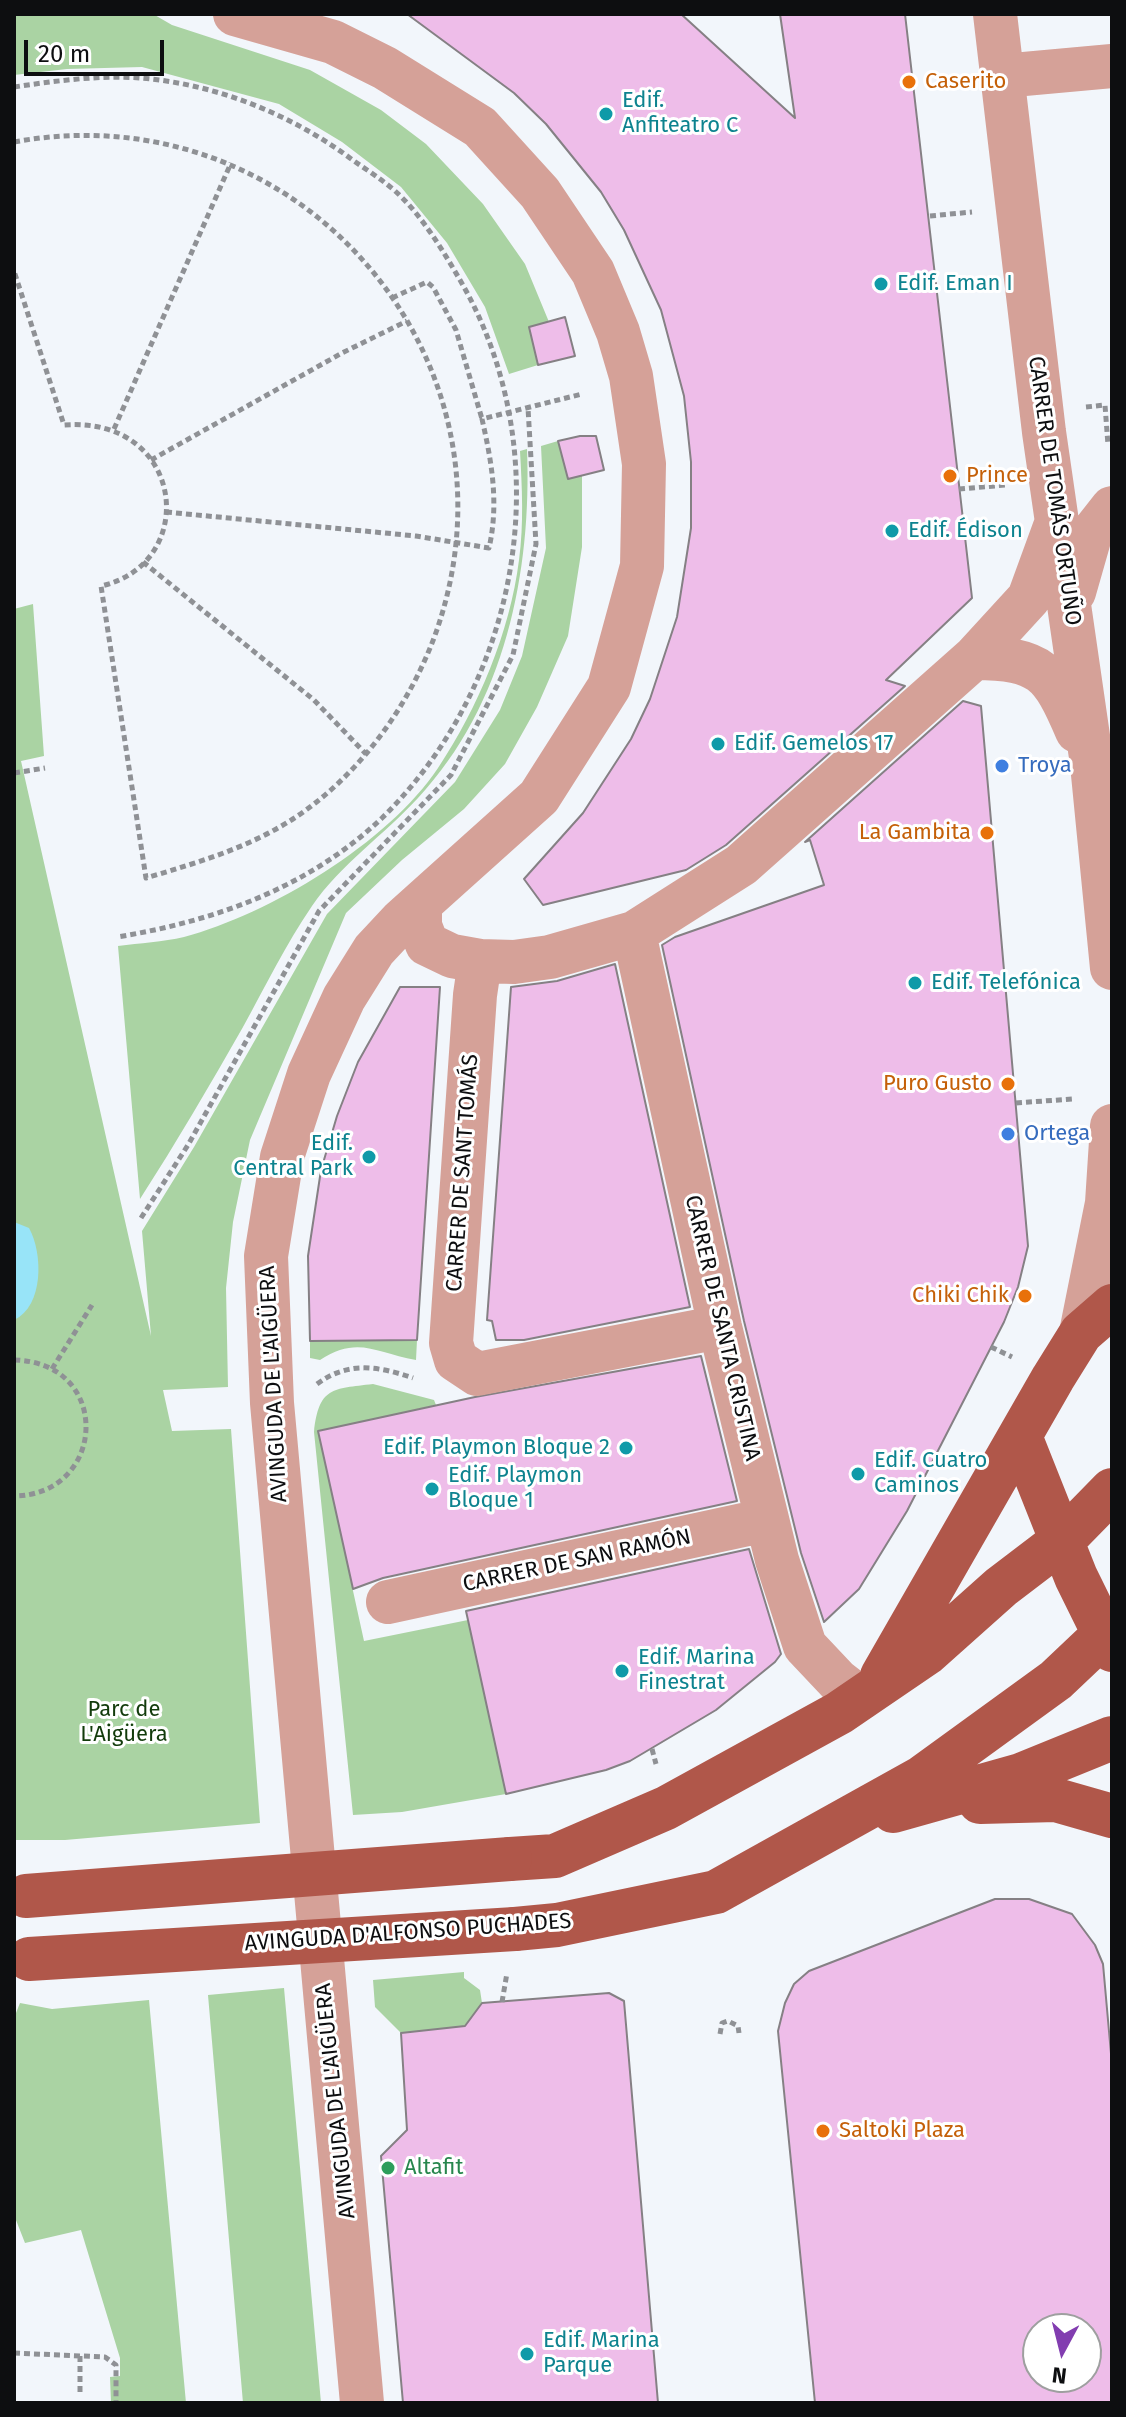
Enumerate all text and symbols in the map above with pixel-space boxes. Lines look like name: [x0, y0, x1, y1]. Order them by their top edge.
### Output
scale bar: [28, 24, 168, 74]
text: 20 m: [38, 40, 90, 68]
place label: Caserito: [925, 69, 1006, 95]
marker: Caserito: [900, 73, 918, 91]
place label: Edif. Anfiteatro C: [622, 88, 738, 140]
marker: Edif. Anfiteatro C: [597, 105, 615, 123]
place label: Edif. Eman I: [897, 271, 1013, 297]
marker: Edif. Eman I: [872, 275, 890, 293]
street label: CARRER DE TOMÀS ORTUÑO: [1022, 355, 1086, 627]
place label: Prince: [966, 463, 1028, 489]
marker: Prince: [941, 467, 959, 485]
place label: Edif. Édison: [908, 518, 1023, 544]
marker: Edif. Édison: [883, 522, 901, 540]
place label: Edif. Gemelos 17: [734, 731, 893, 757]
marker: Edif. Gemelos 17: [709, 735, 727, 753]
place label: Troya: [1018, 753, 1072, 779]
marker: Troya: [993, 757, 1011, 775]
place label: La Gambita: [859, 820, 971, 846]
marker: La Gambita: [978, 824, 996, 842]
place label: Edif. Telefónica: [931, 970, 1081, 996]
marker: Edif. Telefónica: [906, 974, 924, 992]
street label: CARRER DE SANT TOMÁS: [442, 1053, 484, 1293]
place label: Puro Gusto: [883, 1071, 992, 1097]
marker: Puro Gusto: [999, 1075, 1017, 1093]
place label: Ortega: [1024, 1121, 1090, 1147]
marker: Ortega: [999, 1125, 1017, 1143]
place label: Edif. Central Park: [233, 1131, 353, 1182]
marker: Edif. Central Park: [360, 1148, 378, 1166]
street label: CARRER DE SANTA CRISTINA: [679, 1193, 765, 1463]
street label: AVINGUDA DE L'AIGÜERA: [255, 1265, 293, 1503]
place label: Chiki Chik: [912, 1283, 1009, 1309]
marker: Chiki Chik: [1016, 1287, 1034, 1305]
place label: Edif. Playmon Bloque 2: [383, 1435, 610, 1461]
marker: Edif. Playmon Bloque 2: [617, 1439, 635, 1457]
place label: Edif. Cuatro Caminos: [874, 1448, 987, 1500]
place label: Edif. Playmon Bloque 1: [448, 1463, 582, 1514]
marker: Edif. Cuatro Caminos: [849, 1465, 867, 1483]
marker: Edif. Playmon Bloque 1: [423, 1480, 441, 1498]
street label: CARRER DE SAN RAMÓN: [460, 1524, 694, 1598]
place label: Edif. Marina Finestrat: [638, 1645, 755, 1696]
marker: Edif. Marina Finestrat: [613, 1662, 631, 1680]
park label: Parc de L'Aigüera: [80, 1697, 168, 1748]
street label: AVINGUDA D'ALFONSO PUCHADES: [244, 1908, 572, 1958]
street label: AVINGUDA DE L'AIGÜERA: [310, 1982, 362, 2220]
place label: Saltoki Plaza: [839, 2118, 965, 2144]
marker: Saltoki Plaza: [814, 2122, 832, 2140]
place label: Altafit: [404, 2155, 463, 2181]
marker: Altafit: [379, 2159, 397, 2177]
north arrow: [1022, 2313, 1102, 2393]
place label: Edif. Marina Parque: [543, 2328, 660, 2380]
marker: Edif. Marina Parque: [518, 2345, 536, 2363]
text: N: [1050, 2361, 1068, 2390]

